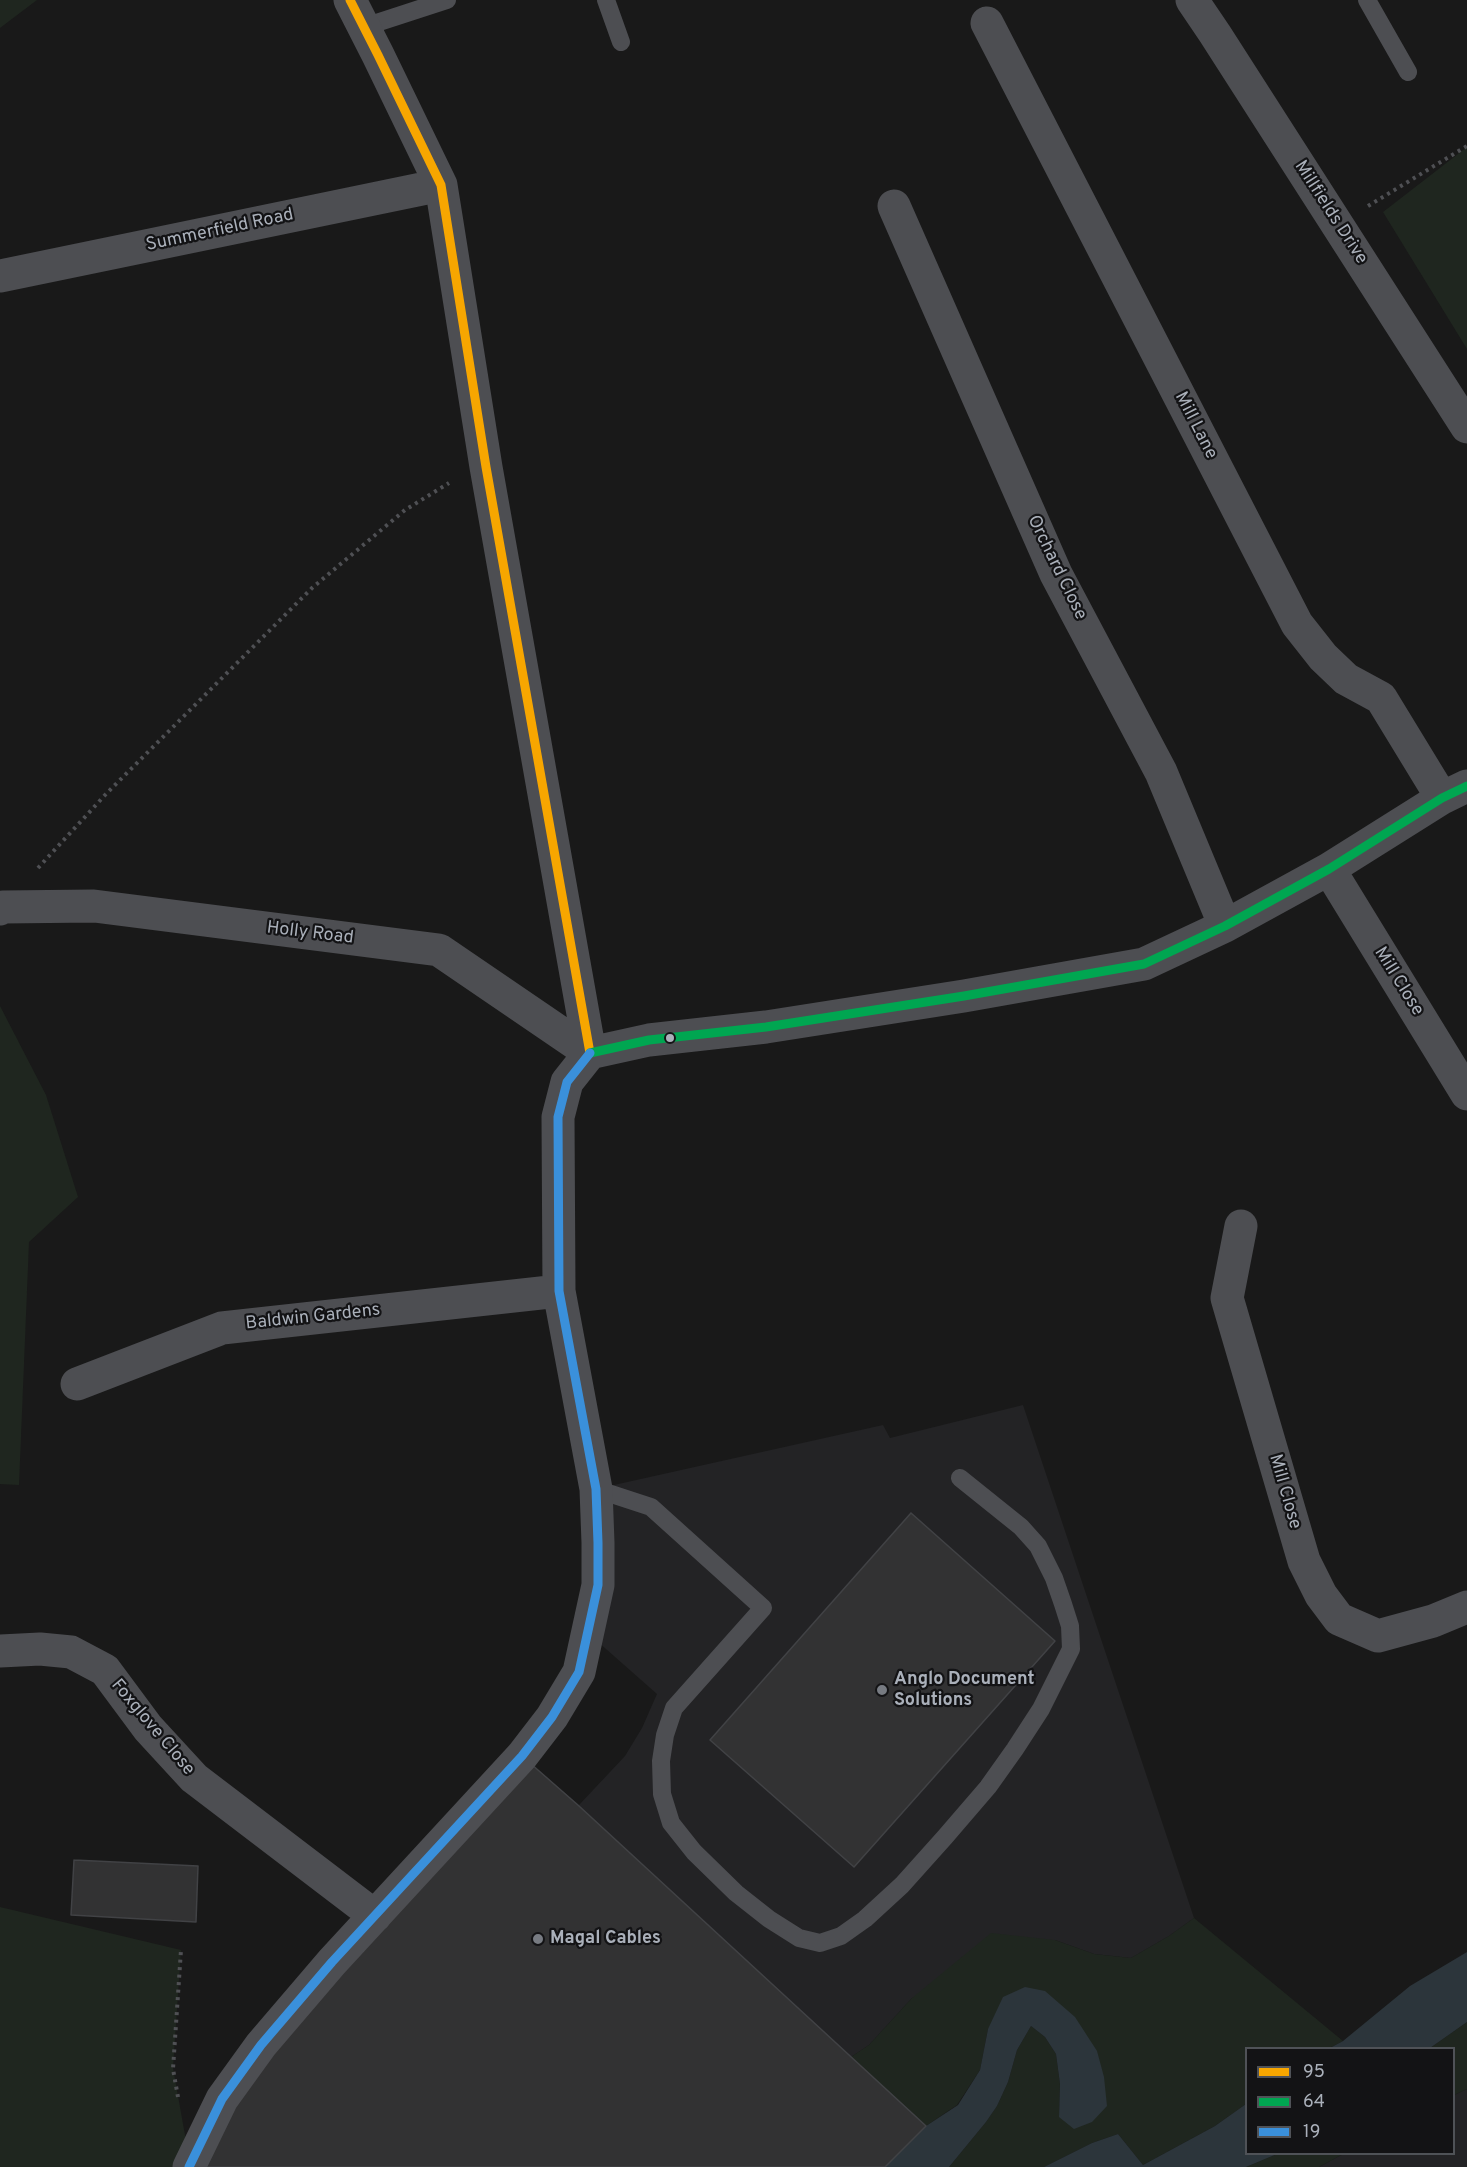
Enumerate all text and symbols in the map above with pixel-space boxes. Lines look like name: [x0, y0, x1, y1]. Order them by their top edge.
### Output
street label: Millfields Drive: [1289, 157, 1371, 269]
street label: Summerfield Road: [144, 205, 296, 257]
street label: Mill Lane: [1169, 389, 1221, 463]
street label: Orchard Close: [1021, 512, 1091, 624]
street label: Holly Road: [265, 918, 355, 950]
street label: Mill Close: [1368, 944, 1428, 1020]
unlabelled marker: [664, 1032, 676, 1044]
street label: Baldwin Gardens: [245, 1300, 381, 1336]
street label: Mill Close: [1263, 1452, 1305, 1532]
place label: Anglo Document Solutions: [894, 1669, 1035, 1712]
street label: Foxglove Close: [105, 1675, 199, 1781]
marker: Anglo Document Solutions: [875, 1683, 889, 1697]
place label: Magal Cables: [550, 1928, 661, 1950]
marker: Magal Cables: [531, 1932, 545, 1946]
legend: [1245, 2047, 1455, 2155]
text: 95: [1303, 2061, 1325, 2084]
text: 64: [1303, 2091, 1325, 2114]
text: 19: [1303, 2121, 1320, 2144]

